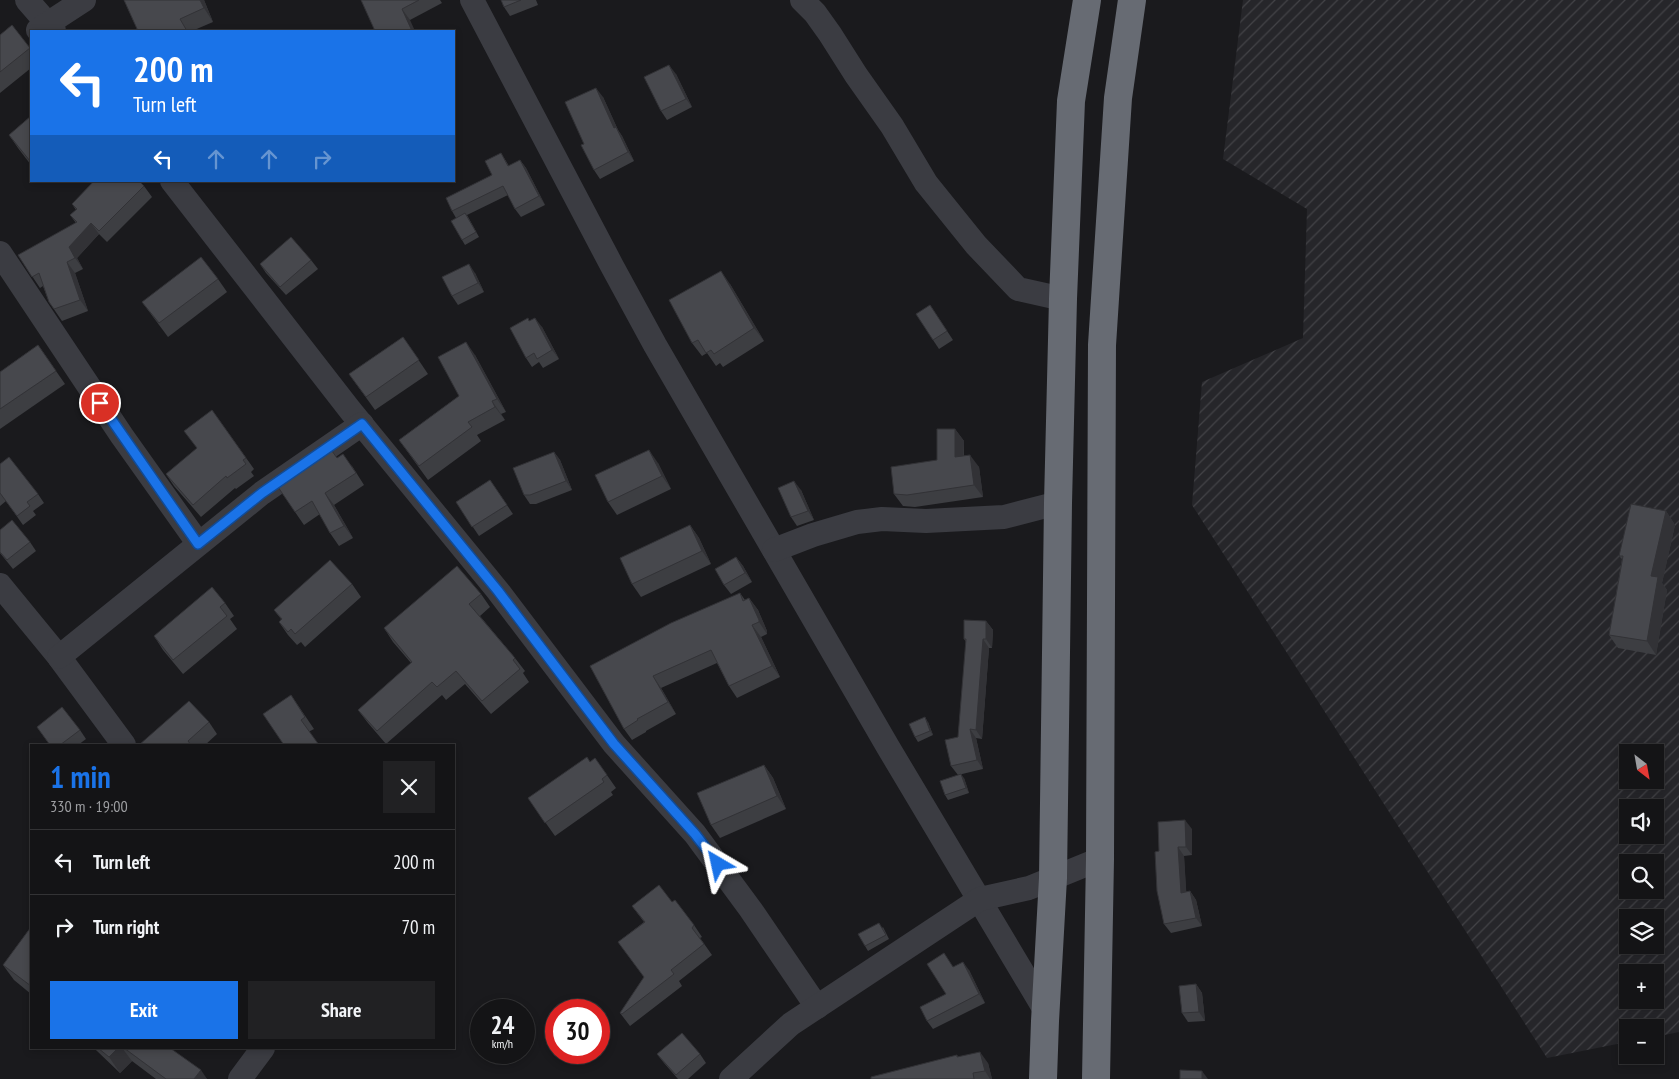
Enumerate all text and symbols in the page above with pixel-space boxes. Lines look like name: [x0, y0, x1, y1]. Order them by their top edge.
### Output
text: 200 m: [133, 46, 214, 92]
icon: left: [50, 50, 115, 115]
text: Turn left: [133, 90, 197, 118]
icon: left: [149, 145, 177, 173]
icon: ahead: [202, 145, 230, 173]
icon: ahead: [255, 145, 283, 173]
icon: right: [308, 145, 336, 173]
pin: [79, 382, 121, 424]
icon: arrive: [86, 389, 114, 417]
north arrow: [1619, 744, 1664, 789]
map controls: [1619, 744, 1664, 1064]
text: 1 min: [50, 757, 111, 796]
button: close: [383, 761, 435, 813]
text: 330 m · 19:00: [50, 796, 128, 816]
button: sound: [1619, 799, 1664, 844]
position arrow: [691, 837, 743, 889]
icon: left: [50, 848, 78, 876]
text: Turn left: [93, 850, 150, 874]
text: 200 m: [393, 850, 435, 874]
button: search: [1619, 854, 1664, 899]
button: layers: [1619, 909, 1664, 954]
icon: right: [50, 913, 78, 941]
text: Turn right: [93, 915, 159, 939]
text: 70 m: [402, 915, 435, 939]
button: +: [1619, 964, 1664, 1009]
button: Exit: [50, 981, 238, 1039]
button: Share: [248, 981, 435, 1039]
speed limit sign: 30: [545, 999, 610, 1064]
text: 24: [491, 1009, 514, 1041]
button: −: [1619, 1019, 1664, 1064]
text: km/h: [492, 1036, 513, 1051]

